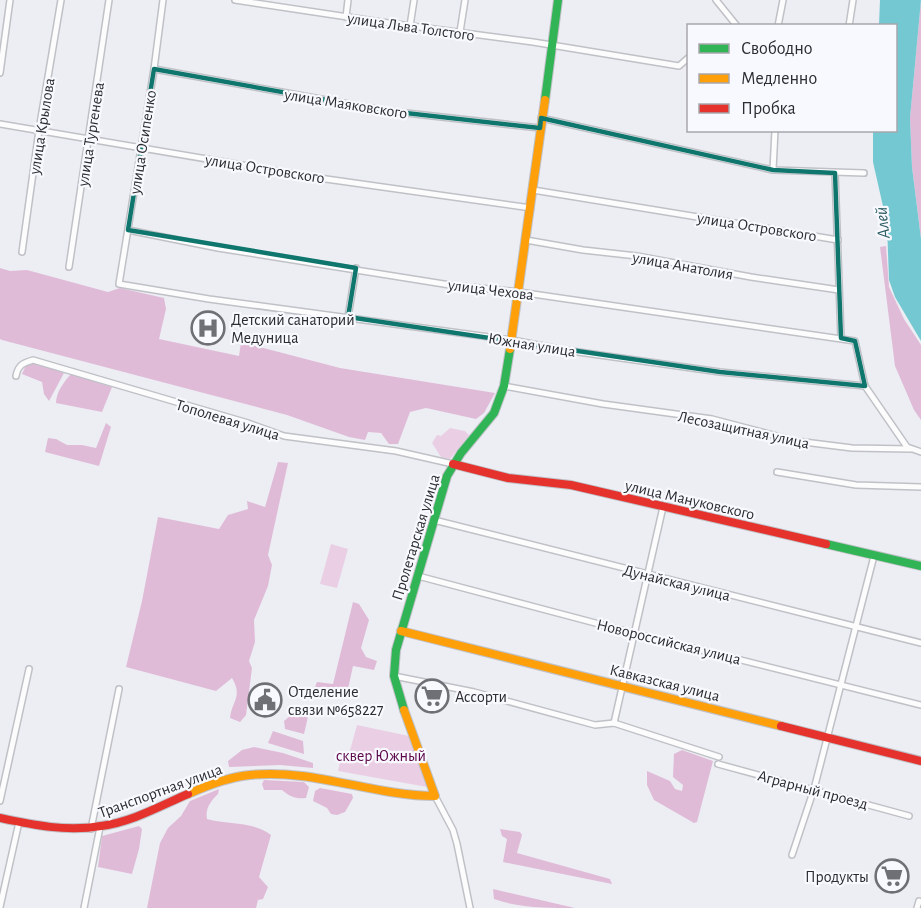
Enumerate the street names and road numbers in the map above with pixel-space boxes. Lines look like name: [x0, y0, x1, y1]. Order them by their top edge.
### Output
street label: улица Льва Толстого: [345, 10, 476, 45]
street label: улица Крылова: [26, 77, 59, 177]
street label: улица Тургенева: [75, 81, 108, 188]
street label: улица Маяковского: [282, 86, 409, 123]
street label: улица Осипенко: [127, 89, 160, 196]
street label: улица Островского: [203, 151, 326, 187]
street label: улица Островского: [695, 209, 818, 245]
street label: улица Анатолия: [630, 249, 734, 284]
street label: улица Чехова: [446, 277, 535, 304]
street label: Южная улица: [487, 330, 577, 361]
street label: Тополевая улица: [174, 397, 281, 444]
street label: Лесозащитная улица: [676, 408, 811, 453]
street label: Пролетарская улица: [389, 472, 444, 603]
street label: улица Мануковского: [622, 477, 756, 524]
street label: Дунайская улица: [621, 562, 732, 605]
street label: Новороссийская улица: [595, 616, 742, 669]
street label: Кавказская улица: [608, 662, 722, 705]
street label: Транспортная улица: [96, 761, 225, 822]
street label: Аграрный проезд: [756, 768, 870, 812]

